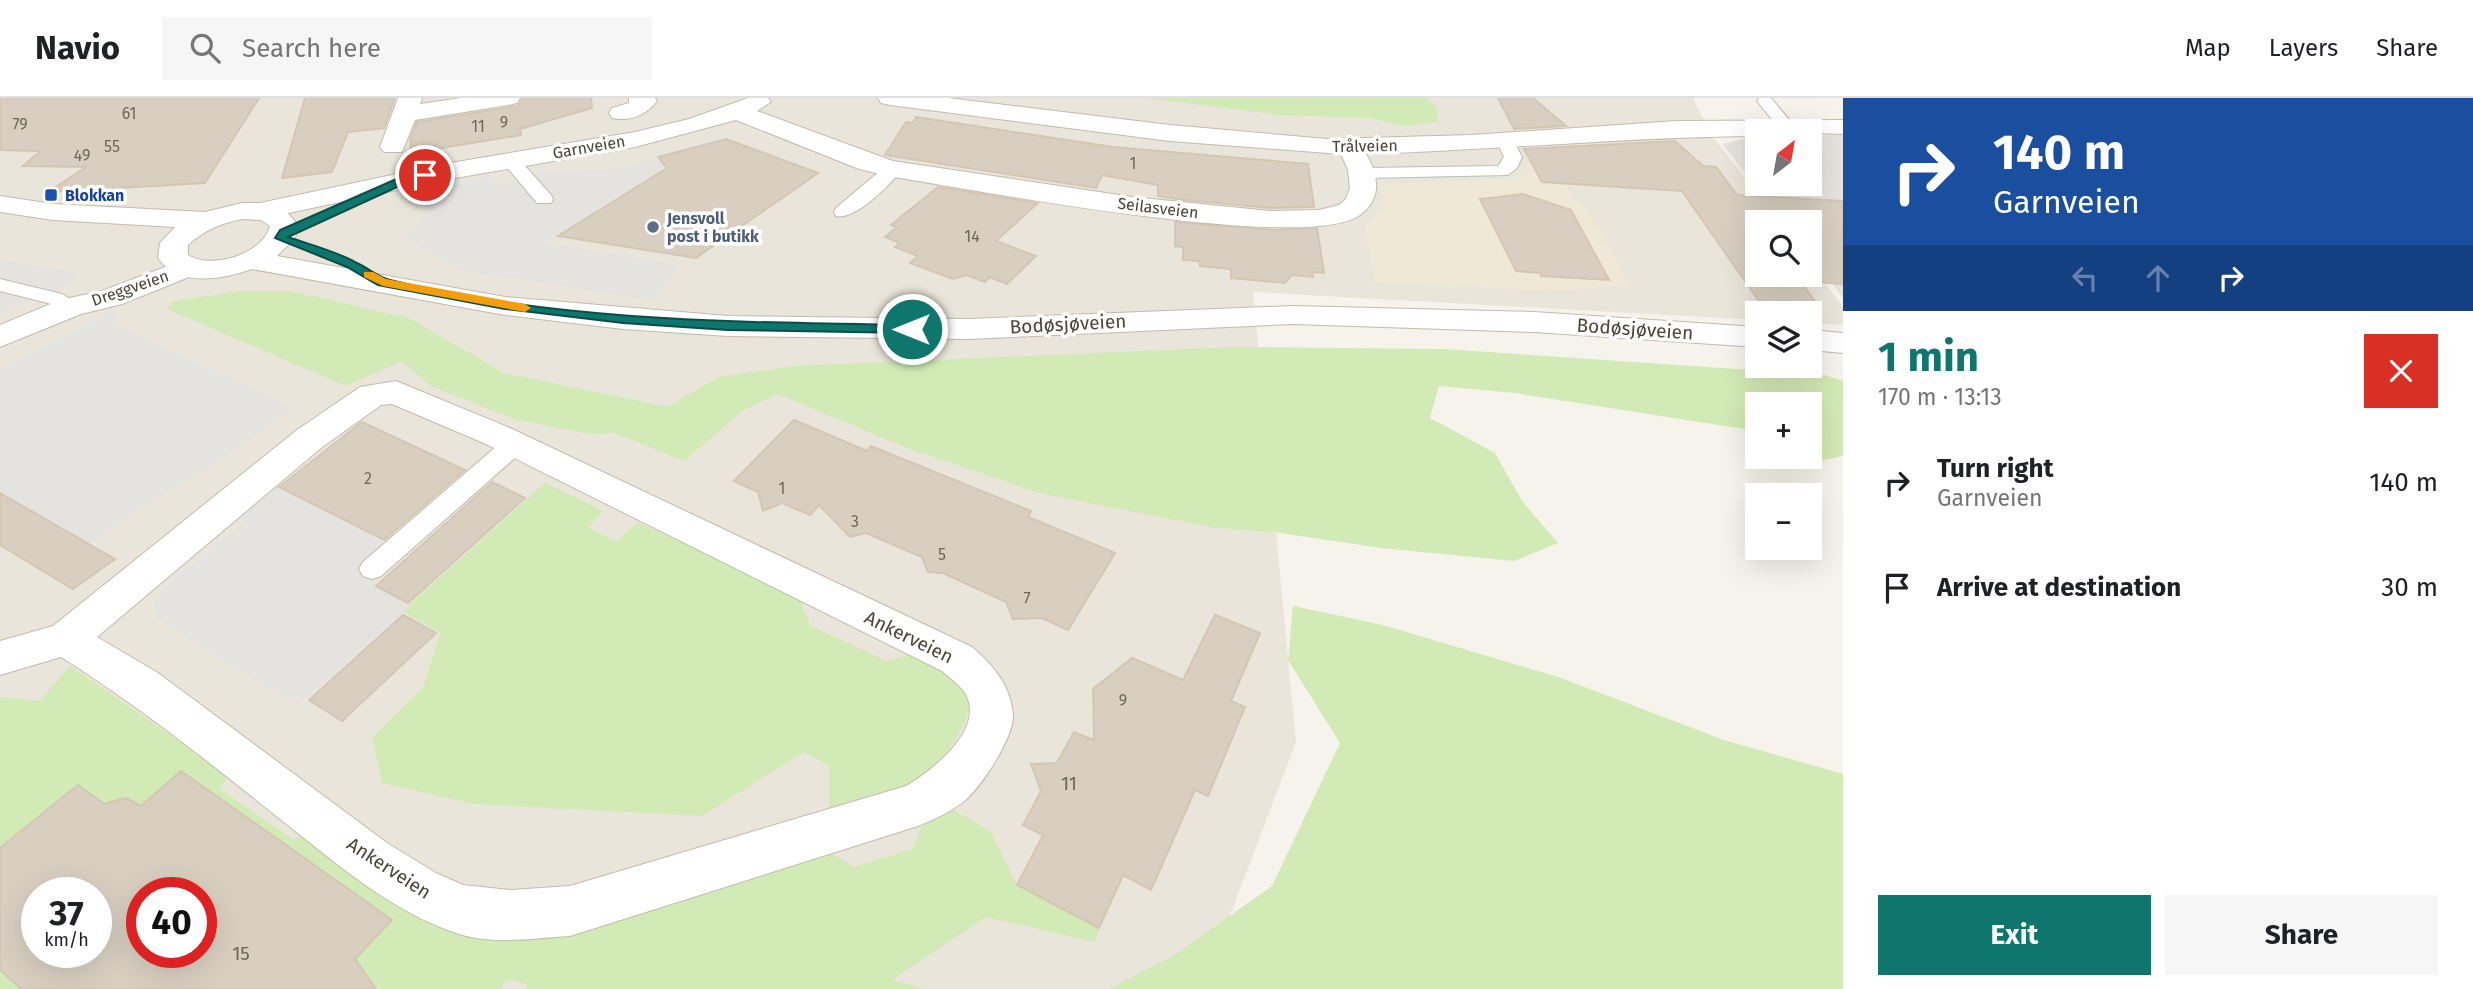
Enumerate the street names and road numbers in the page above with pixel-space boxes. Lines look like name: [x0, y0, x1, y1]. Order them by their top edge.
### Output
street label: Garnveien: [551, 131, 627, 163]
street label: Trålveien: [1332, 136, 1398, 156]
street label: Seilasveien: [1116, 194, 1200, 222]
street label: Dreggveien: [89, 266, 171, 310]
street label: Bodøsjøveien: [1009, 309, 1127, 339]
street label: Bodøsjøveien: [1576, 313, 1694, 345]
street label: Ankerveien: [861, 606, 957, 668]
street label: Ankerveien: [343, 832, 435, 904]

